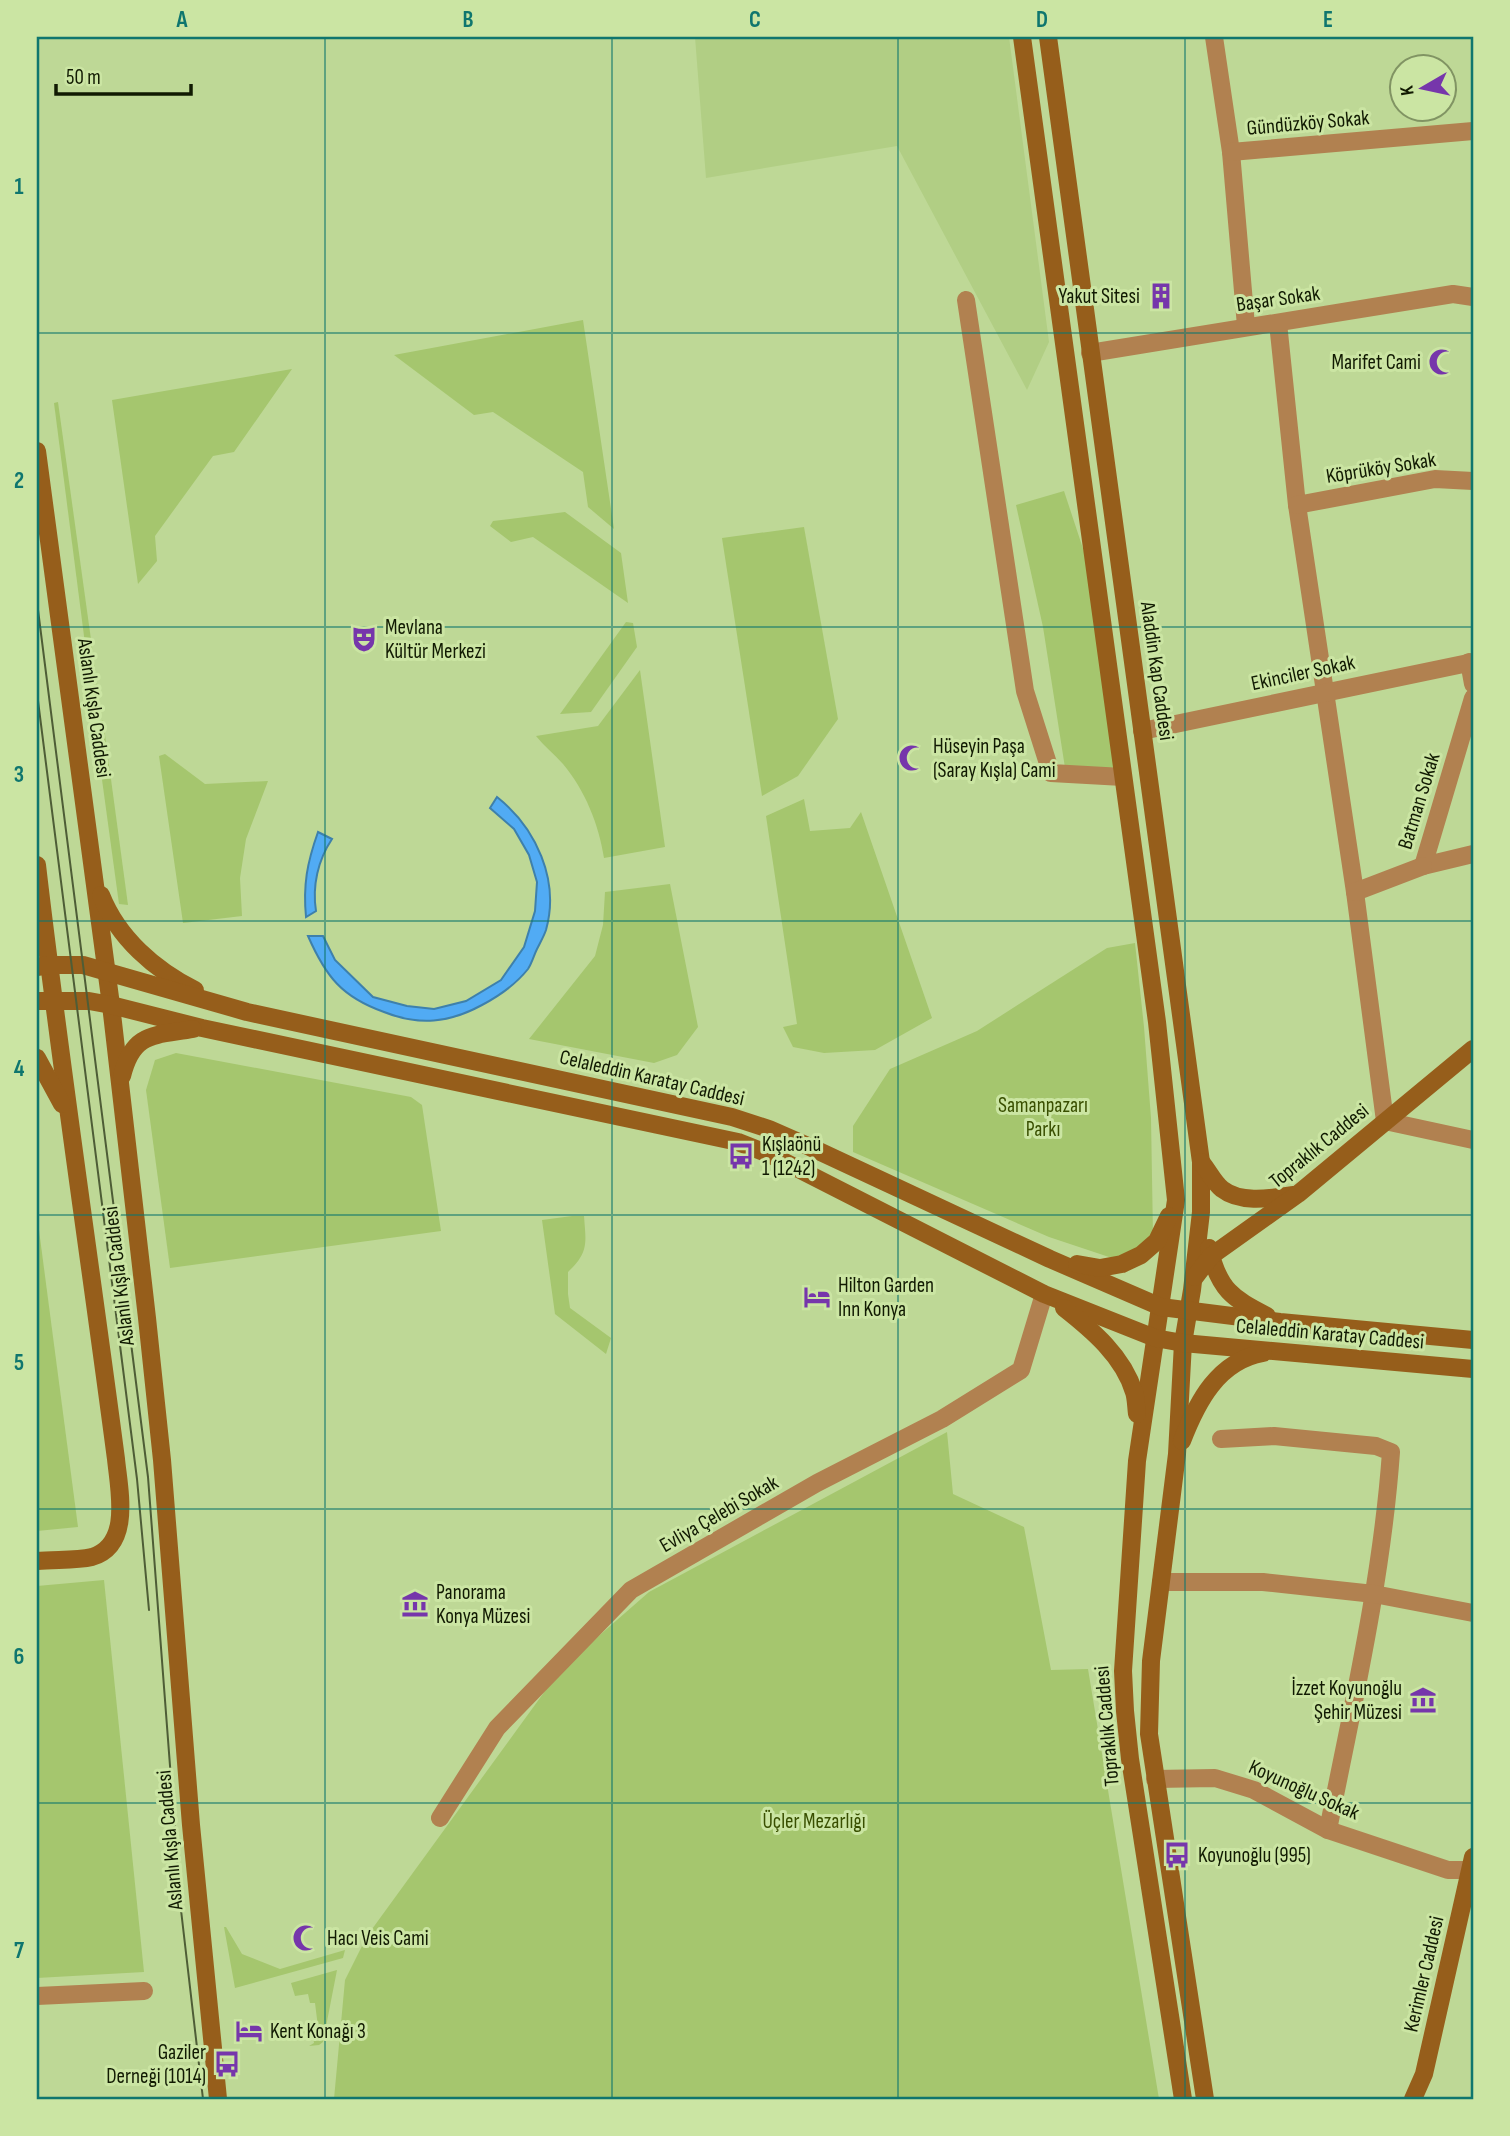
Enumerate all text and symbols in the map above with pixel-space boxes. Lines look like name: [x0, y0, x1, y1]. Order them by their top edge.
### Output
text: A: [176, 6, 189, 34]
text: B: [463, 6, 474, 34]
text: C: [749, 6, 761, 34]
text: D: [1036, 6, 1048, 34]
text: E: [1323, 6, 1333, 34]
scale bar: [56, 52, 191, 96]
north arrow: [1388, 52, 1458, 122]
text: 50 m: [66, 65, 101, 90]
text: K: [1396, 83, 1420, 97]
street label: Gündüzköy Sokak: [1246, 105, 1370, 141]
text: 1: [14, 173, 24, 201]
building icon: Yakut Sitesi: [1146, 281, 1176, 311]
street label: Başar Sokak: [1235, 281, 1321, 317]
place label: Yakut Sitesi: [1058, 284, 1140, 309]
mosque icon: Marifet Cami: [1427, 347, 1457, 377]
place label: Marifet Cami: [1331, 350, 1421, 375]
street label: Köprüköy Sokak: [1324, 447, 1438, 489]
text: 2: [14, 467, 24, 495]
street label: Aladdin Kap Caddesi: [1135, 599, 1179, 742]
place label: Mevlana Kültür Merkezi: [385, 615, 486, 664]
theatre icon: Mevlana Kültür Merkezi: [349, 624, 379, 654]
street label: Aslanlı Kışla Caddesi: [72, 636, 116, 779]
street label: Ekinciler Sokak: [1249, 650, 1357, 696]
place label: Hüseyin Paşa (Saray Kışla) Cami: [933, 734, 1056, 783]
mosque icon: Hüseyin Paşa (Saray Kışla) Cami: [897, 743, 927, 773]
street label: Batman Sokak: [1392, 750, 1446, 852]
text: 3: [14, 761, 24, 789]
street label: Celaleddin Karatay Caddesi: [557, 1045, 747, 1111]
text: 4: [14, 1055, 25, 1083]
park label: Samanpazarı Parkı: [998, 1093, 1088, 1142]
street label: Topraklık Caddesi: [1264, 1098, 1374, 1194]
place label: Kışlaönü 1 (1242): [762, 1132, 821, 1181]
bus stop icon: Kışlaönü 1 (1242): [726, 1141, 756, 1171]
street label: Aslanlı Kışla Caddesi: [98, 1205, 140, 1348]
place label: Hilton Garden Inn Konya: [838, 1273, 934, 1322]
hotel icon: Hilton Garden Inn Konya: [802, 1282, 832, 1312]
street label: Celaleddin Karatay Caddesi: [1235, 1313, 1425, 1355]
text: 5: [14, 1349, 24, 1377]
street label: Evliya Çelebi Sokak: [655, 1470, 783, 1558]
place label: Panorama Konya Müzesi: [436, 1580, 530, 1629]
museum icon: Panorama Konya Müzesi: [400, 1589, 430, 1619]
text: 6: [14, 1643, 24, 1671]
street label: Topraklık Caddesi: [1089, 1665, 1125, 1787]
place label: İzzet Koyunoğlu Şehir Müzesi: [1292, 1676, 1402, 1725]
museum icon: İzzet Koyunoğlu Şehir Müzesi: [1408, 1685, 1438, 1715]
street label: Koyunoğlu Sokak: [1245, 1754, 1363, 1826]
street label: Aslanlı Kışla Caddesi: [151, 1769, 189, 1912]
park label: Üçler Mezarlığı: [762, 1809, 866, 1834]
bus stop icon: Koyunoğlu (995): [1162, 1840, 1192, 1870]
place label: Koyunoğlu (995): [1198, 1843, 1311, 1868]
street label: Kerimler Caddesi: [1399, 1914, 1449, 2034]
mosque icon: Hacı Veis Cami: [291, 1923, 321, 1953]
place label: Hacı Veis Cami: [327, 1926, 429, 1951]
text: 7: [14, 1937, 24, 1965]
hotel icon: Kent Konağı 3: [234, 2016, 264, 2046]
place label: Kent Konağı 3: [270, 2019, 366, 2044]
place label: Gaziler Derneği (1014): [106, 2040, 206, 2089]
bus stop icon: Gaziler Derneği (1014): [212, 2049, 242, 2079]

